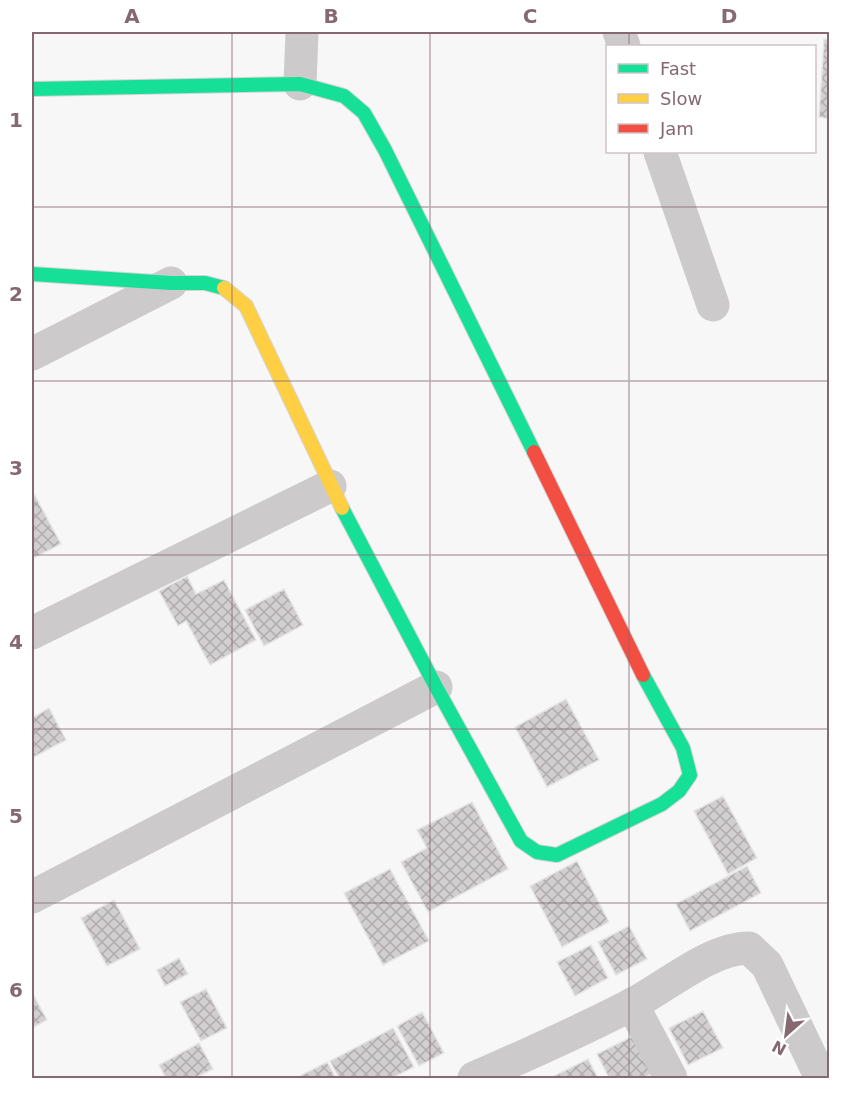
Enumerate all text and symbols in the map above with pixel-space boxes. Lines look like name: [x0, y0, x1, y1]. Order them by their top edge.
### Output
text: A: [124, 4, 140, 28]
text: B: [323, 4, 339, 28]
text: C: [523, 4, 537, 28]
text: D: [721, 4, 737, 28]
legend: [606, 45, 816, 153]
text: Fast: [660, 58, 696, 79]
text: Slow: [660, 88, 702, 109]
text: 1: [9, 108, 23, 132]
text: Jam: [659, 118, 694, 139]
text: 2: [9, 282, 23, 306]
text: 3: [9, 456, 23, 480]
text: 4: [9, 630, 23, 654]
text: 5: [9, 804, 23, 828]
text: 6: [9, 978, 23, 1002]
north arrow: [756, 1005, 816, 1065]
text: N: [769, 1036, 790, 1059]

